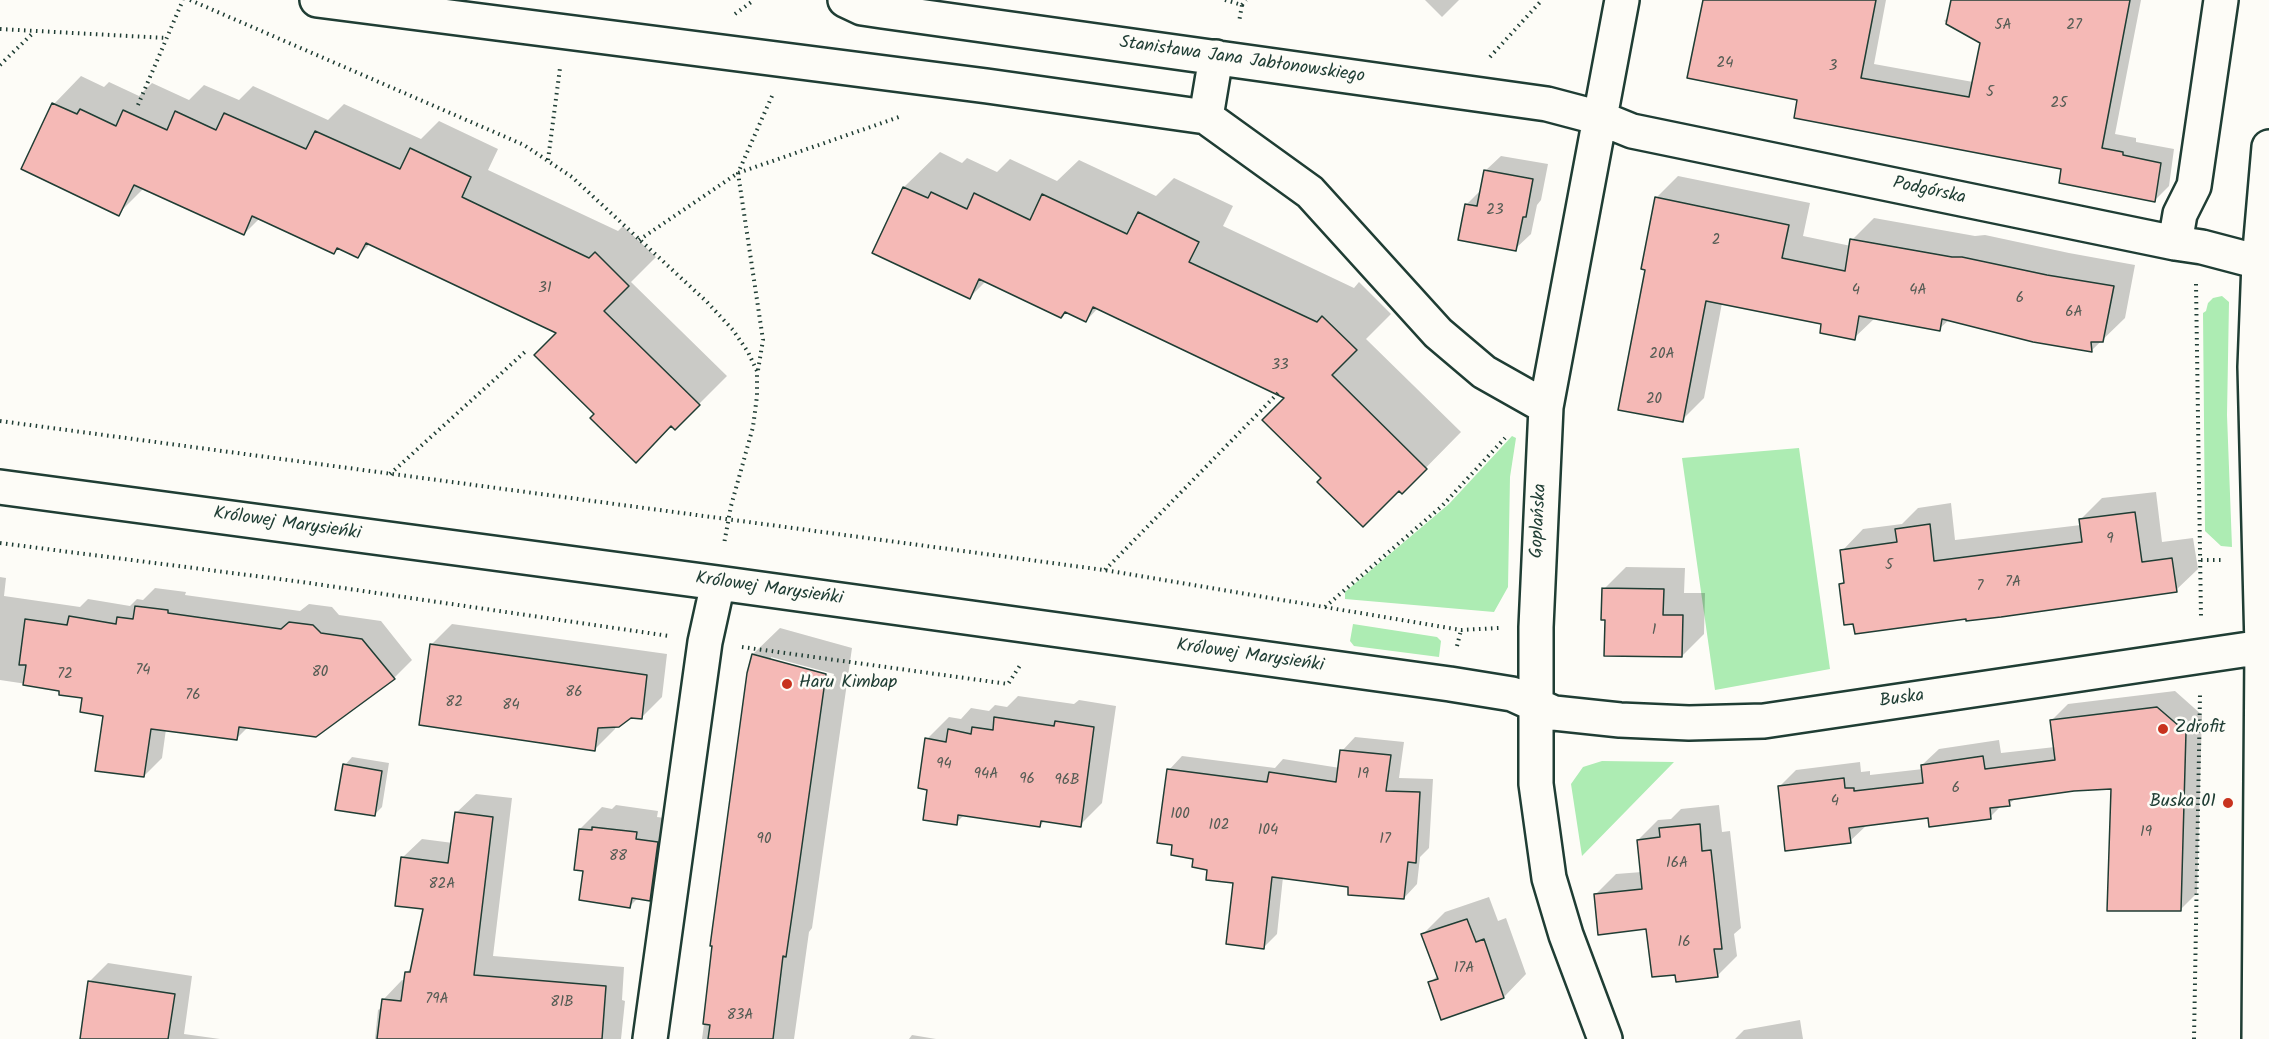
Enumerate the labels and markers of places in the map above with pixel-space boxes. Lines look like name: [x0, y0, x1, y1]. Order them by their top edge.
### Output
place label: Haru Kimbap: [799, 673, 897, 695]
marker: Haru Kimbap: [780, 677, 794, 691]
place label: Zdrofit: [2175, 718, 2226, 740]
marker: Zdrofit: [2156, 722, 2170, 736]
place label: Buska 01: [2149, 792, 2216, 814]
marker: Buska 01: [2221, 796, 2235, 810]

